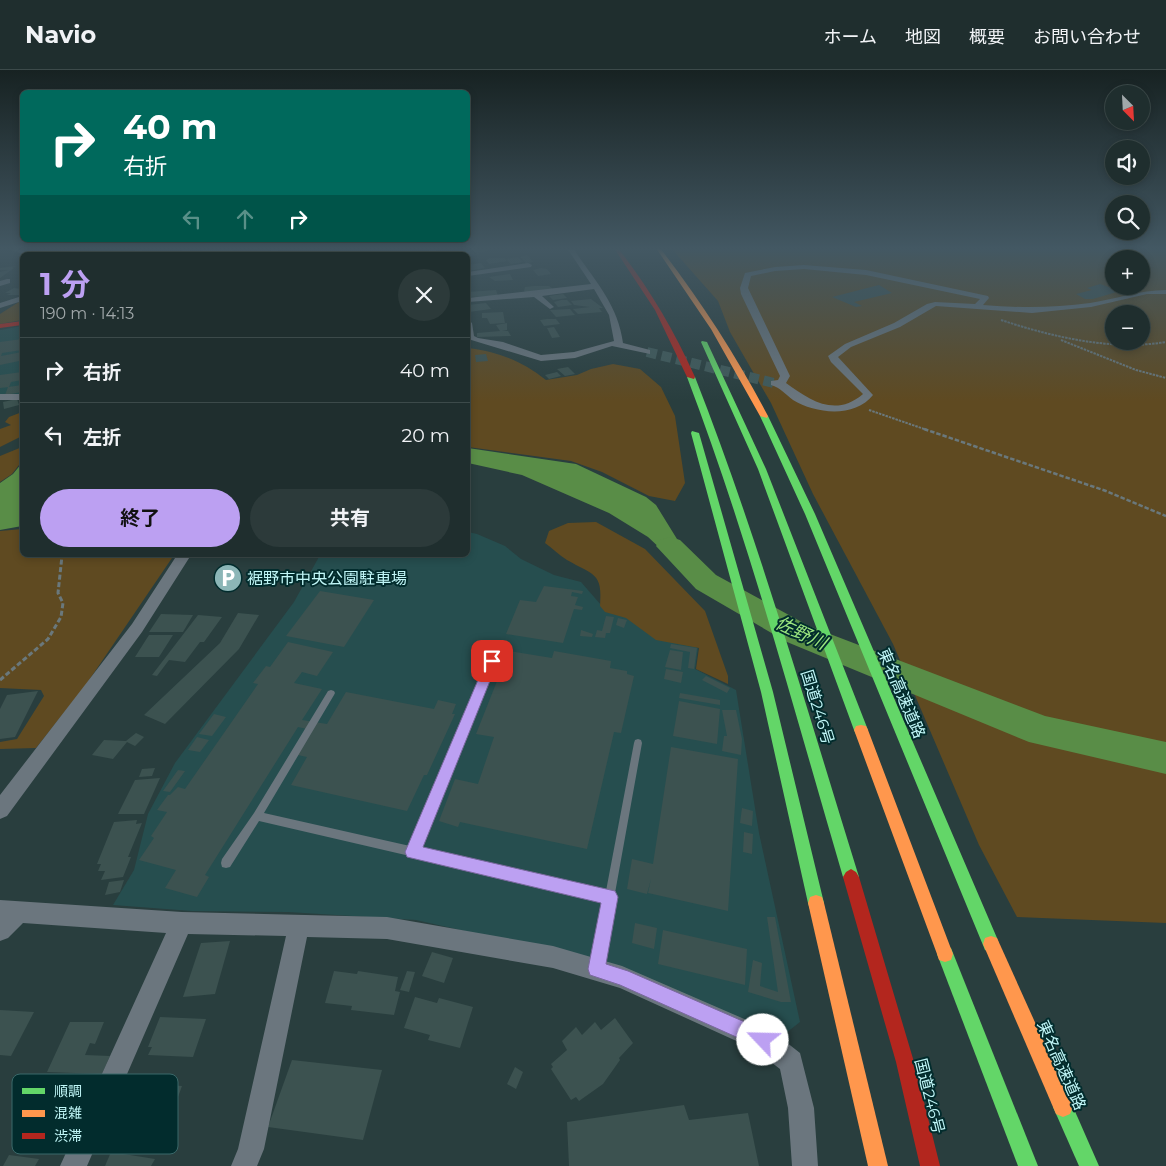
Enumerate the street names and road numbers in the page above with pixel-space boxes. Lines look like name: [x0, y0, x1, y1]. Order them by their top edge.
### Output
street label: 東名高速道路: [874, 645, 929, 741]
street label: 国道246号: [797, 668, 838, 747]
street label: 東名高速道路: [1033, 1017, 1090, 1113]
street label: 国道246号: [911, 1056, 948, 1136]

